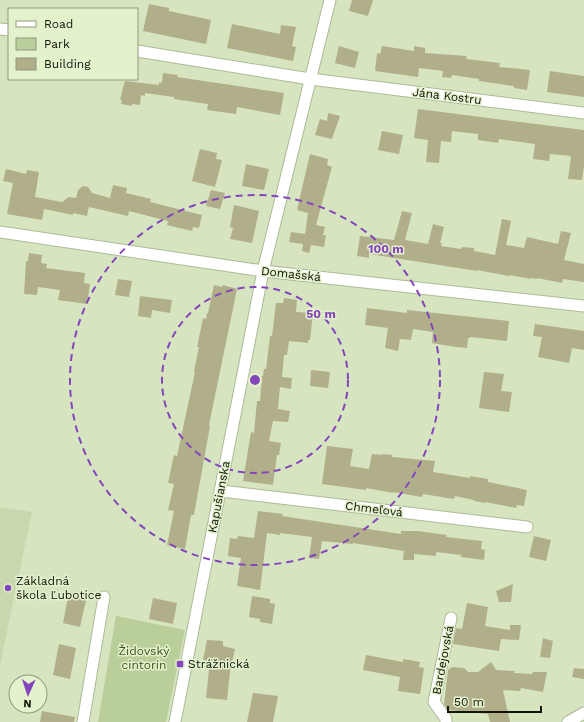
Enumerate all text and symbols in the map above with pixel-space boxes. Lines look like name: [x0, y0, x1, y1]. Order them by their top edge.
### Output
legend: [8, 8, 138, 80]
text: Road: [44, 17, 73, 31]
text: Park: [44, 37, 70, 51]
text: Building: [44, 57, 91, 71]
street label: Jána Kostru: [412, 85, 482, 107]
text: 100 m: [368, 242, 404, 256]
street label: Domašská: [260, 264, 322, 284]
text: 50 m: [306, 307, 336, 321]
centre of rings: [248, 373, 262, 387]
street label: Kapušianska: [205, 460, 233, 534]
street label: Chmeľová: [344, 499, 404, 519]
place label: Základná škola Ľubotice: [16, 574, 101, 602]
marker: Základná škola Ľubotice: [3, 583, 13, 593]
street label: Bardejovská: [429, 624, 457, 696]
park label: Židovský cintorín: [119, 644, 170, 672]
place label: Strážnická: [188, 657, 250, 671]
marker: Strážnická: [175, 659, 185, 669]
north arrow: [8, 674, 48, 714]
scale bar: [448, 688, 541, 714]
text: 50 m: [454, 695, 484, 709]
text: N: [23, 697, 32, 710]

